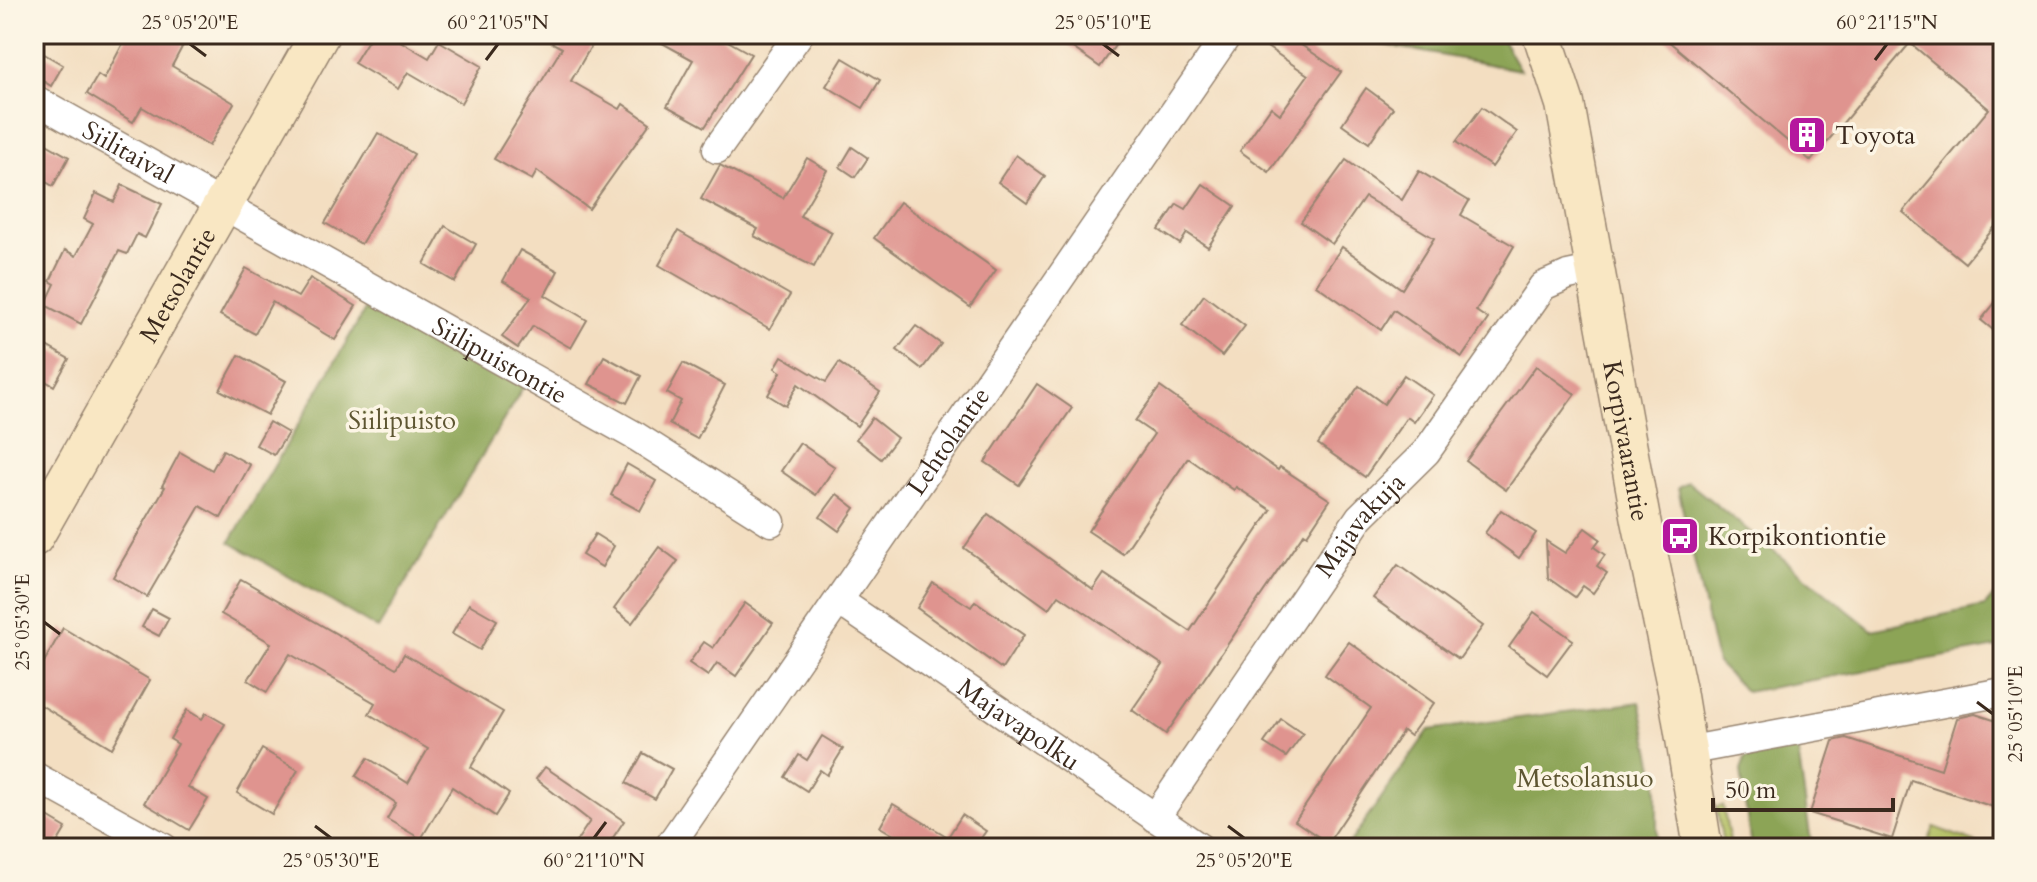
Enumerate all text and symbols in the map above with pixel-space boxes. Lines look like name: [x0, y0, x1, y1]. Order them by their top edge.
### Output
text: 25°05'20"E: [142, 9, 238, 36]
text: 60°21'05"N: [447, 9, 549, 36]
text: 25°05'10"E: [1055, 9, 1151, 36]
text: 60°21'15"N: [1836, 9, 1938, 36]
street label: Siilitaival: [76, 112, 180, 192]
building icon: Toyota: [1786, 114, 1828, 156]
place label: Toyota: [1835, 118, 1915, 153]
street label: Metsolantie: [131, 221, 224, 349]
street label: Siilipuistontie: [426, 308, 574, 412]
street label: Korpivaarantie: [1595, 358, 1658, 524]
street label: Lehtolantie: [898, 380, 998, 502]
park label: Siilipuisto: [348, 403, 456, 438]
street label: Majavakuja: [1307, 465, 1413, 584]
bus stop icon: Korpikontiontie: [1659, 515, 1701, 557]
place label: Korpikontiontie: [1708, 519, 1886, 554]
text: 25°05'30"E: [9, 574, 36, 670]
text: 25°05'10"E: [2002, 666, 2029, 762]
street label: Majavapolku: [951, 670, 1087, 778]
park label: Metsolansuo: [1517, 761, 1653, 796]
scale bar: [1713, 762, 1893, 812]
text: 50 m: [1725, 774, 1777, 807]
text: 25°05'30"E: [283, 847, 379, 874]
text: 60°21'10"N: [543, 847, 645, 874]
text: 25°05'20"E: [1196, 847, 1292, 874]

